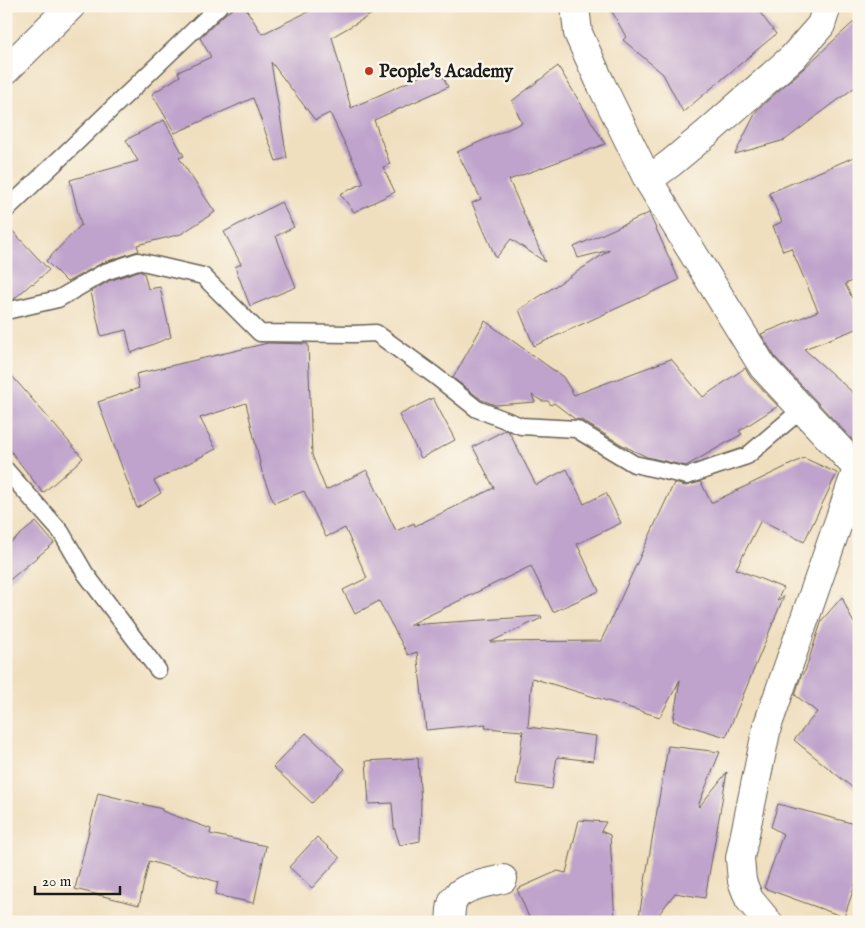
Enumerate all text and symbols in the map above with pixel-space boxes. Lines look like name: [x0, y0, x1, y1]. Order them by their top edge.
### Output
place label: People's Academy: [379, 61, 514, 84]
marker: People's Academy: [363, 65, 375, 77]
scale bar: [35, 863, 120, 895]
text: 20 m: [42, 872, 72, 891]

